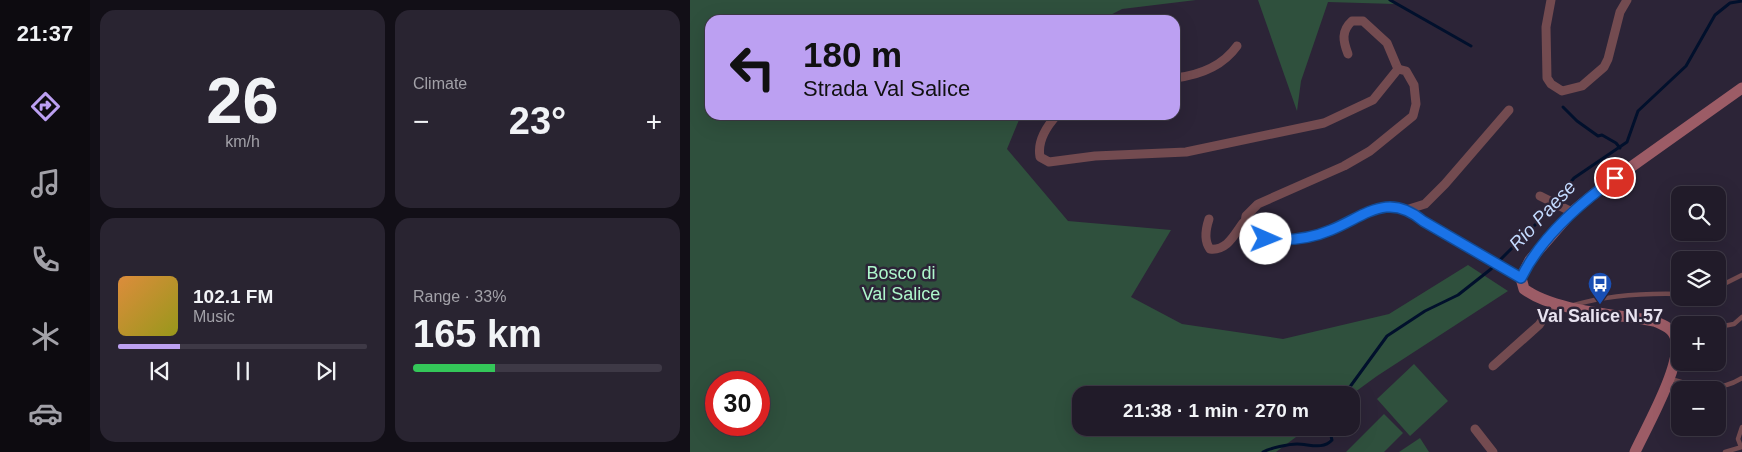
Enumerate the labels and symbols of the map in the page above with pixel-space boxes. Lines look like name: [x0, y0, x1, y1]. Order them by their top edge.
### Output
pin: [1594, 157, 1636, 199]
water label: Rio Paese: [1505, 176, 1580, 255]
position arrow: [1239, 212, 1291, 264]
park label: Bosco di Val Salice: [862, 263, 940, 304]
bus stop icon: Val Salice N.57: [1587, 271, 1613, 305]
place label: Val Salice N.57: [1537, 306, 1663, 326]
speed limit sign: 30: [705, 371, 770, 436]

